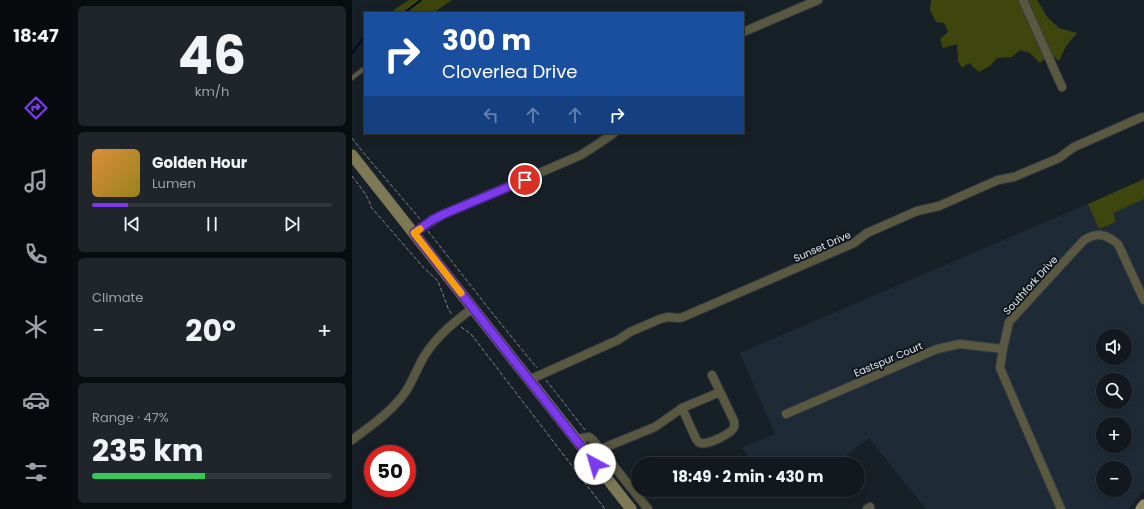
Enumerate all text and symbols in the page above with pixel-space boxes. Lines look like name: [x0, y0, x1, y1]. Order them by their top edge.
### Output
text: 46: [178, 19, 246, 92]
text: 300 m: [442, 21, 531, 60]
text: 18:47: [13, 23, 59, 48]
icon: right: [376, 28, 428, 80]
text: Cloverlea Drive: [442, 59, 578, 84]
text: km/h: [195, 82, 229, 101]
icon: directions: [22, 94, 50, 122]
icon: left: [480, 104, 502, 126]
icon: ahead: [522, 104, 544, 126]
icon: ahead: [564, 104, 586, 126]
icon: right: [606, 104, 628, 126]
text: Golden Hour: [152, 152, 247, 173]
pin: [508, 163, 542, 197]
icon: music: [22, 167, 50, 195]
icon: arrive: [514, 169, 536, 191]
text: Lumen: [152, 174, 196, 193]
icon: previous: [121, 213, 143, 235]
icon: pause: [201, 213, 223, 235]
icon: next: [281, 213, 303, 235]
street label: Sunset Drive: [791, 227, 853, 266]
icon: phone: [22, 240, 50, 268]
street label: Southfork Drive: [1000, 252, 1061, 318]
text: Climate: [92, 288, 143, 307]
text: 20°: [185, 309, 236, 352]
icon: climate: [22, 313, 50, 341]
text: −: [92, 315, 104, 346]
text: +: [317, 315, 332, 346]
map controls: [1096, 329, 1132, 497]
button: sound: [1096, 329, 1132, 365]
street label: Eastspur Court: [851, 338, 925, 381]
button: search: [1096, 373, 1132, 409]
icon: car: [22, 386, 50, 414]
text: Range · 47%: [92, 408, 169, 427]
button: +: [1096, 417, 1132, 453]
text: 235 km: [92, 429, 203, 472]
position arrow: [574, 443, 616, 485]
speed limit sign: 50: [364, 445, 416, 497]
icon: filters: [22, 458, 50, 486]
button: −: [1096, 461, 1132, 497]
text: 18:49 · 2 min · 430 m: [673, 466, 823, 487]

